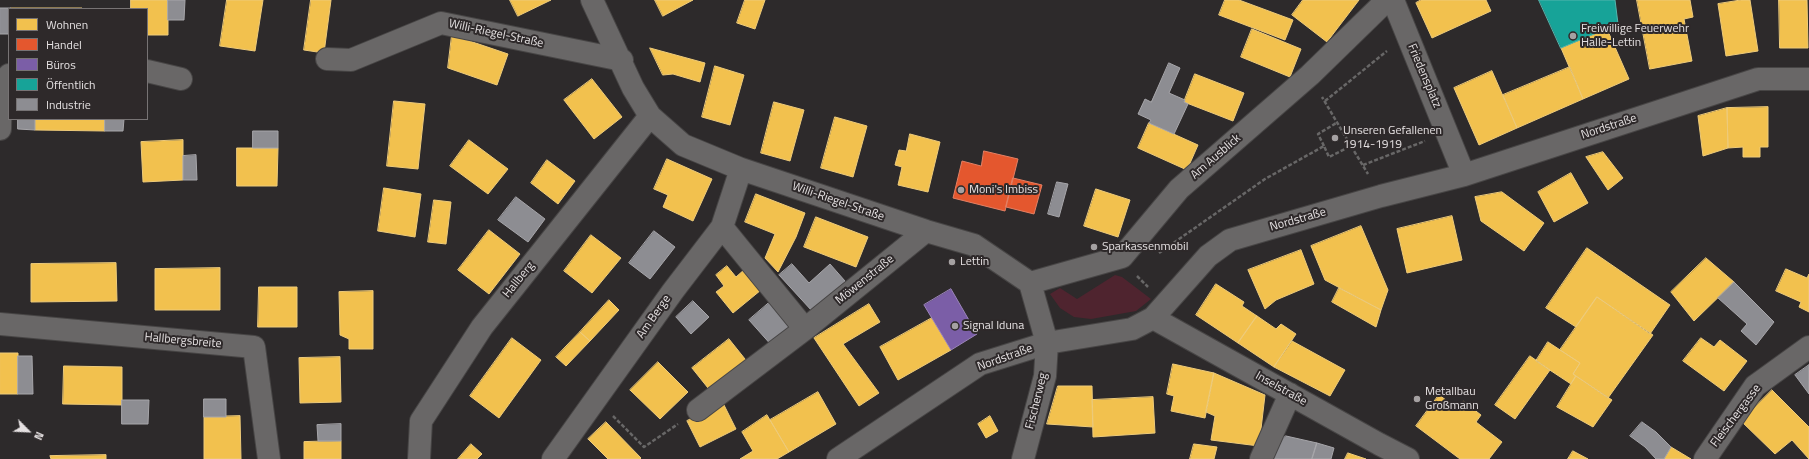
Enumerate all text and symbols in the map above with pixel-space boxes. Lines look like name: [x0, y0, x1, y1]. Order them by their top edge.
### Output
legend: [8, 8, 148, 120]
text: Wohnen: [46, 15, 88, 34]
street label: Willi-Riegel-Straße: [447, 17, 545, 51]
place label: Freiwillige Feuerwehr Halle-Lettin: [1581, 22, 1689, 50]
marker: Freiwillige Feuerwehr Halle-Lettin: [1568, 31, 1578, 41]
text: Handel: [46, 35, 82, 54]
street label: Friedensplatz: [1404, 42, 1444, 110]
text: Büros: [46, 55, 76, 74]
text: Öffentlich: [46, 75, 96, 94]
text: Industrie: [46, 95, 91, 114]
street label: Nordstraße: [1579, 111, 1639, 143]
place label: Unseren Gefallenen 1914-1919: [1343, 124, 1442, 152]
street label: Am Ausblick: [1188, 131, 1244, 183]
marker: Unseren Gefallenen 1914-1919: [1330, 133, 1340, 143]
street label: Willi-Riegel-Straße: [790, 179, 886, 225]
place label: Moni's Imbiss: [969, 183, 1038, 197]
marker: Moni's Imbiss: [956, 185, 966, 195]
street label: Nordstraße: [1268, 205, 1328, 235]
place label: Sparkassenmobil: [1102, 240, 1188, 254]
marker: Sparkassenmobil: [1089, 242, 1099, 252]
street label: Möwenstraße: [833, 252, 897, 308]
place label: Lettin: [960, 255, 989, 269]
marker: Lettin: [947, 257, 957, 267]
street label: Hallberg: [500, 259, 538, 301]
street label: Am Berge: [634, 293, 674, 341]
place label: Signal Iduna: [963, 319, 1024, 333]
marker: Signal Iduna: [950, 321, 960, 331]
street label: Hallbergsbreite: [144, 330, 222, 352]
street label: Nordstraße: [975, 341, 1035, 375]
street label: Inselstraße: [1253, 369, 1309, 409]
street label: Fischerweg: [1023, 371, 1051, 431]
street label: Fleischergasse: [1708, 382, 1764, 450]
place label: Metallbau Großmann: [1425, 385, 1479, 413]
marker: Metallbau Großmann: [1412, 394, 1422, 404]
north arrow: [8, 411, 48, 451]
text: N: [30, 429, 48, 443]

